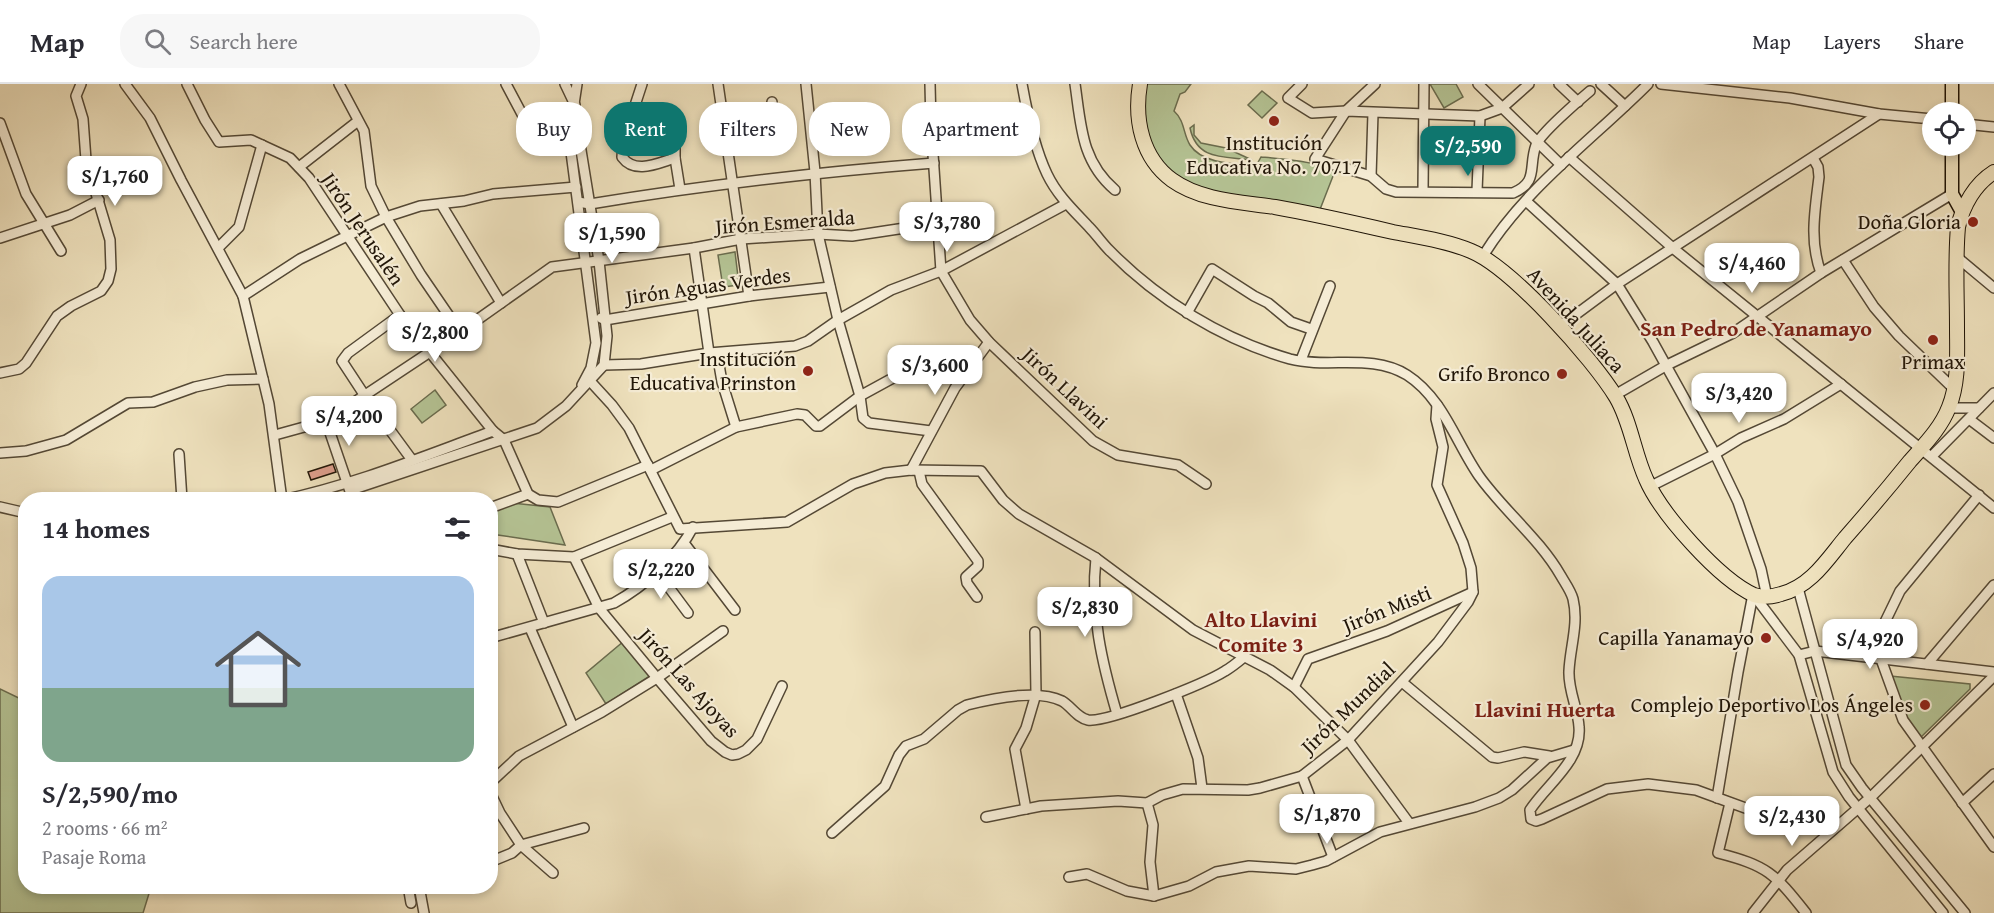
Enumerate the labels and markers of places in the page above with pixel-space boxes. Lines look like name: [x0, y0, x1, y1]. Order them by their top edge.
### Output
marker: Institución Educativa No. 70717: [1267, 114, 1281, 128]
pin: S/2,590: [1413, 126, 1523, 177]
place label: Institución Educativa No. 70717: [1186, 127, 1362, 182]
pin: S/1,760: [60, 156, 170, 207]
pin: S/3,780: [892, 202, 1002, 253]
place label: Doña Gloria: [1858, 206, 1961, 237]
pin: S/1,590: [557, 213, 667, 264]
marker: Doña Gloria: [1966, 215, 1980, 229]
pin: S/4,460: [1697, 243, 1807, 294]
pin: S/2,800: [380, 312, 490, 363]
marker: Primax: [1926, 333, 1940, 347]
place label: Institución Educativa Prinston: [630, 343, 796, 398]
pin: S/3,600: [880, 345, 990, 396]
place label: Primax: [1901, 346, 1965, 377]
place label: Grifo Bronco: [1438, 358, 1550, 389]
marker: Institución Educativa Prinston: [801, 364, 815, 378]
marker: Grifo Bronco: [1555, 367, 1569, 381]
pin: S/3,420: [1684, 373, 1794, 424]
pin: S/4,200: [294, 396, 404, 447]
pin: S/2,220: [606, 549, 716, 600]
pin: S/2,830: [1030, 587, 1140, 638]
pin: S/4,920: [1815, 619, 1925, 670]
place label: Capilla Yanamayo: [1598, 622, 1754, 653]
marker: Capilla Yanamayo: [1759, 631, 1773, 645]
place label: Complejo Deportivo Los Ángeles: [1631, 689, 1913, 720]
marker: Complejo Deportivo Los Ángeles: [1918, 698, 1932, 712]
pin: S/1,870: [1272, 794, 1382, 845]
pin: S/2,430: [1737, 796, 1847, 847]

